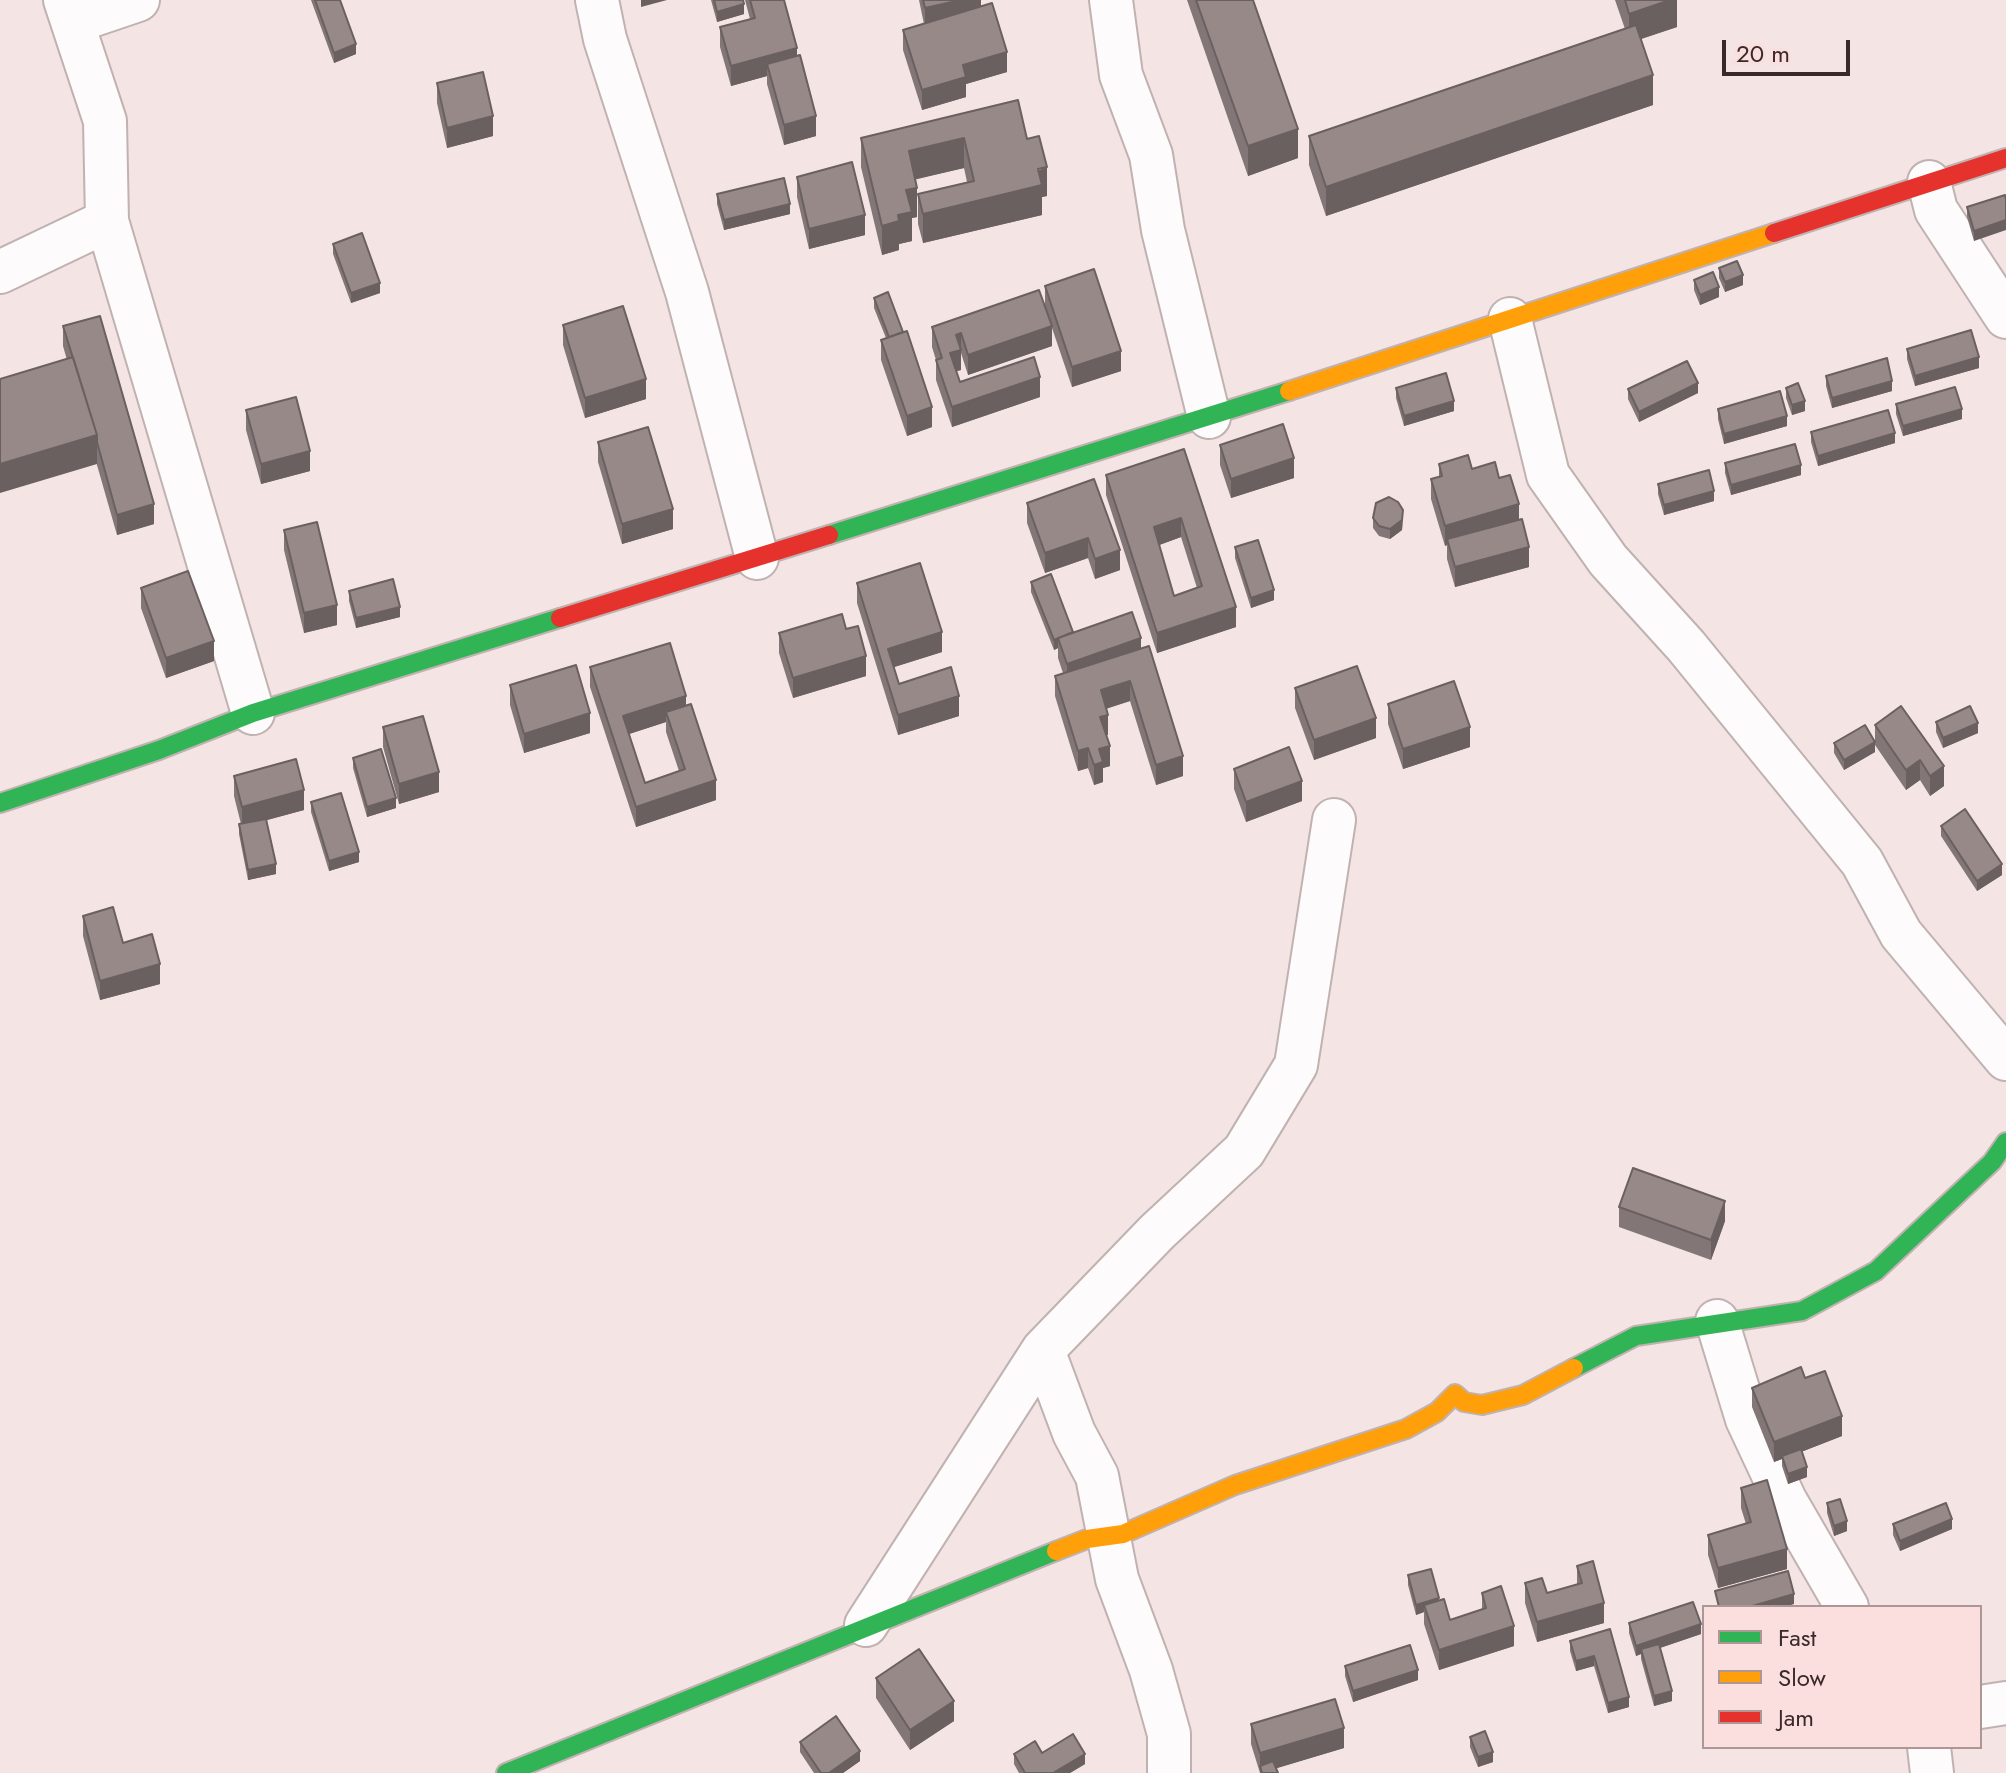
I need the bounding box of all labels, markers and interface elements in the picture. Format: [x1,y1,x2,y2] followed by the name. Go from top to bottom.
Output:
[1726,24,1854,74] scale bar
[1736,36,1790,71] text: 20 m
[1702,1605,1982,1749] legend
[1778,1620,1816,1655] text: Fast
[1778,1660,1826,1695] text: Slow
[1778,1700,1814,1735] text: Jam

